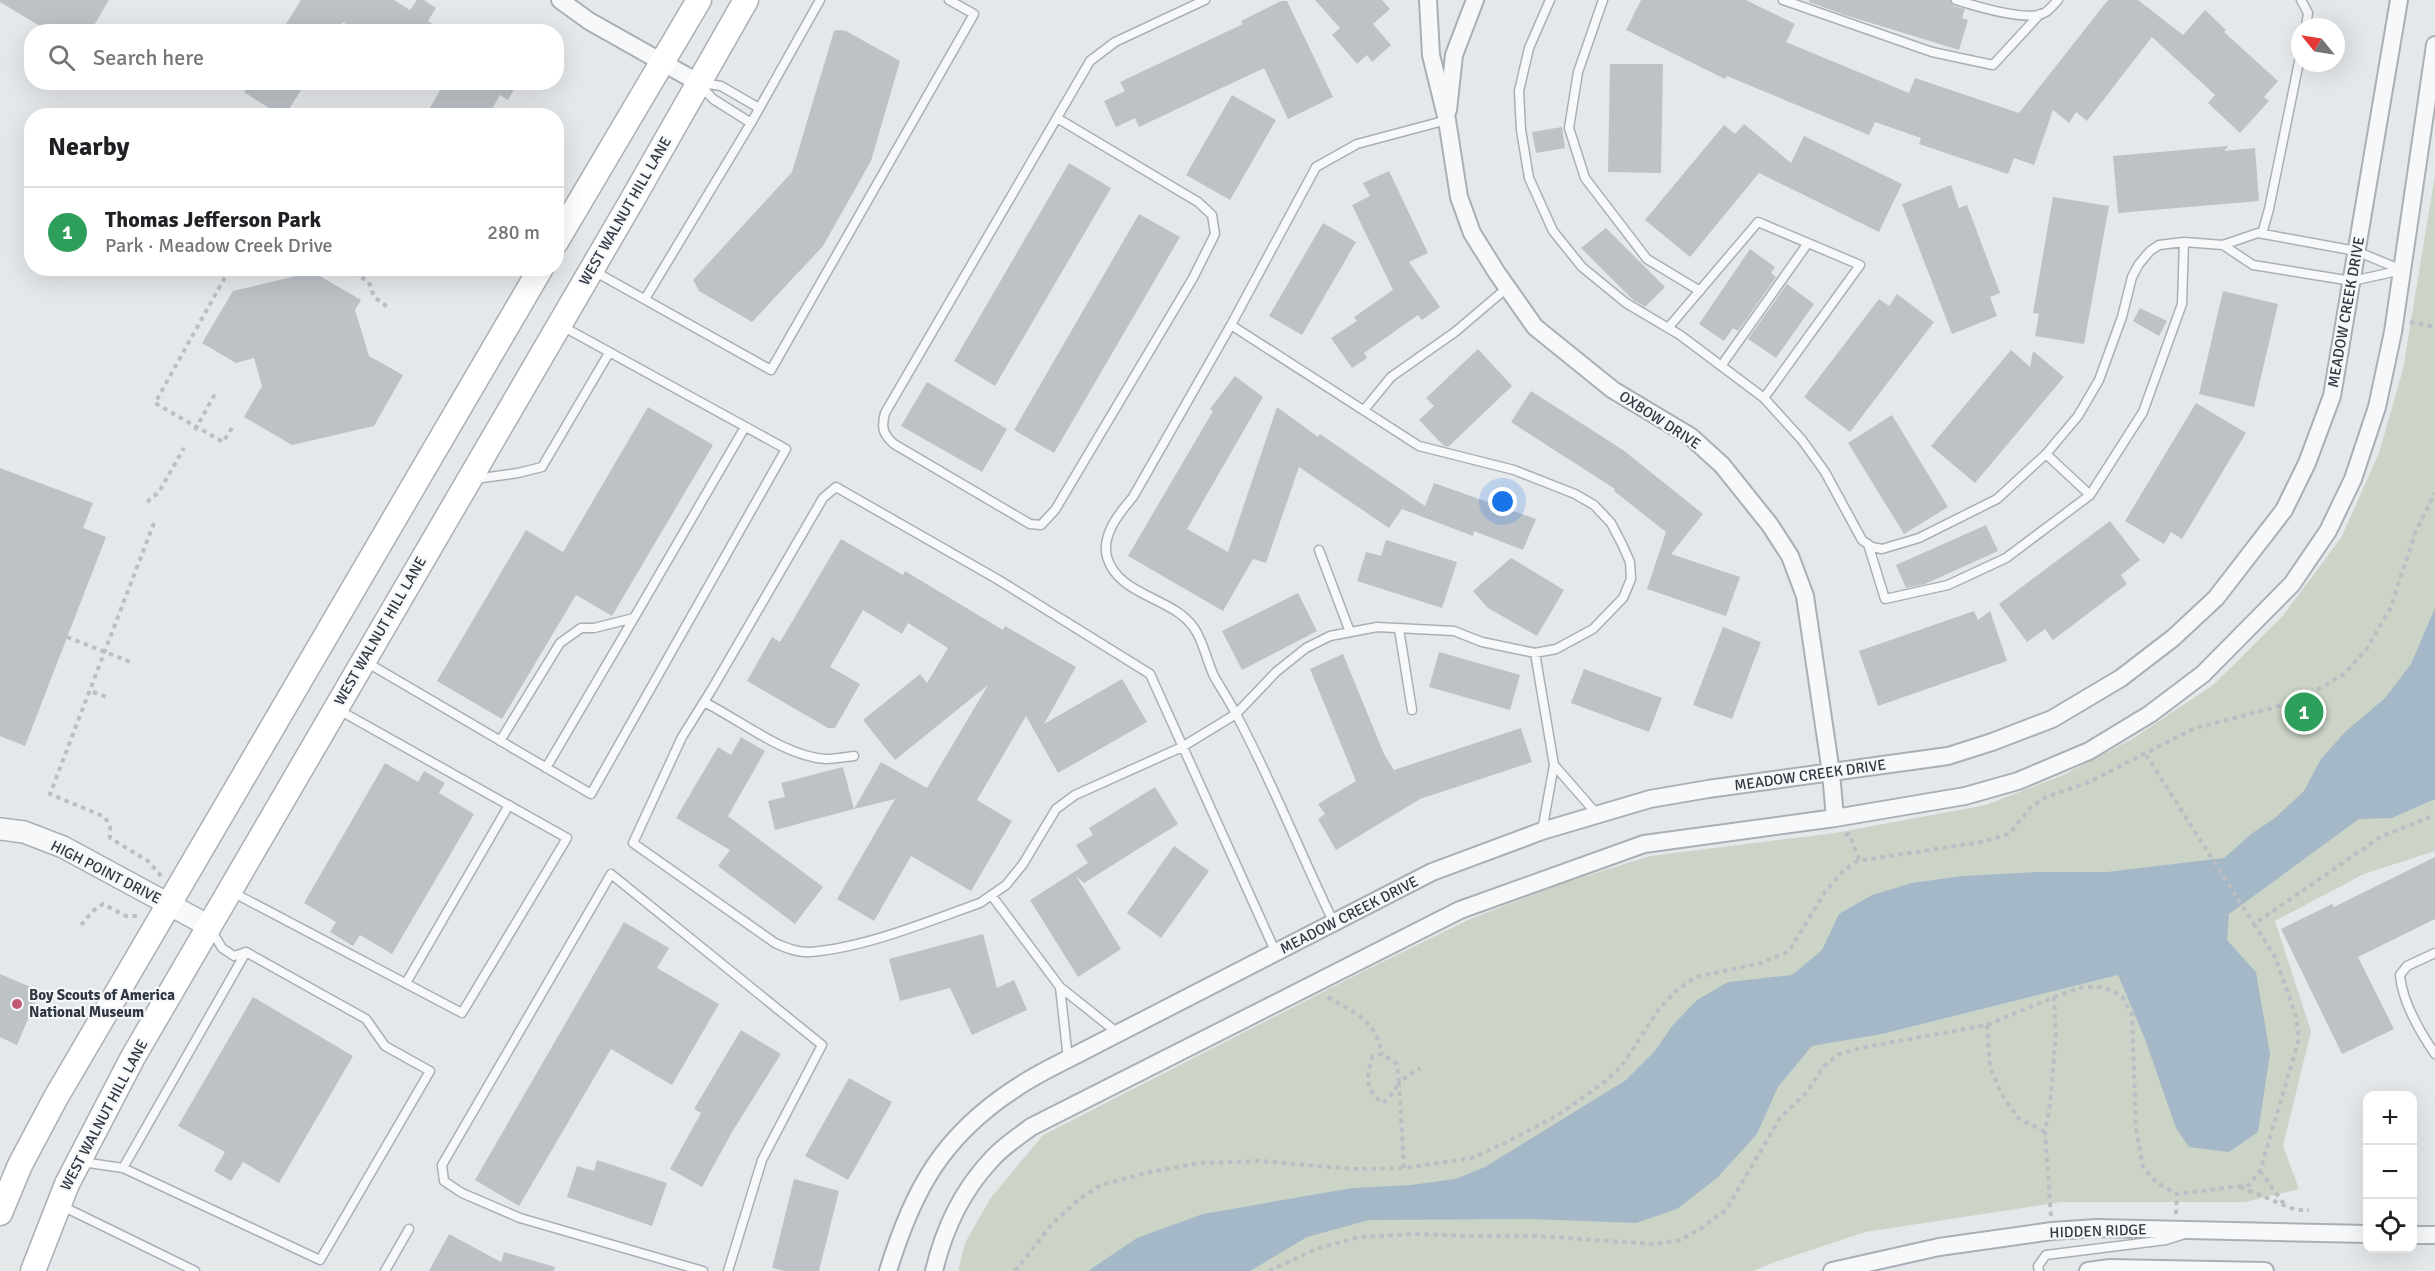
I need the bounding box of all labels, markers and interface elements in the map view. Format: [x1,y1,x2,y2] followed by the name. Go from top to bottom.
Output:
[2291,18,2345,72] north arrow
[24,24,564,90] search box
[45,41,78,74] icon: search
[93,44,204,71] text: Search here
[48,131,129,163] text: Nearby
[575,133,675,289] street label: WEST WALNUT HILL LANE
[105,206,321,233] text: Thomas Jefferson Park
[62,220,73,245] text: 1
[487,220,540,245] text: 280 m
[105,233,332,258] text: Park · Meadow Creek Drive
[2324,235,2368,389] street label: MEADOW CREEK DRIVE
[1616,387,1704,453] street label: OXBOW DRIVE
[1488,487,1517,516] your location
[330,553,430,709] street label: WEST WALNUT HILL LANE
[2284,690,2324,734] pin: 1
[1733,755,1887,795] street label: MEADOW CREEK DRIVE
[48,836,164,908] street label: HIGH POINT DRIVE
[1277,872,1421,958] street label: MEADOW CREEK DRIVE
[29,986,175,1021] place label: Boy Scouts of America National Museum
[10,997,24,1011] marker: Boy Scouts of America National Museum
[56,1036,152,1194] street label: WEST WALNUT HILL LANE
[2363,1091,2417,1253] map controls
[2363,1091,2417,1145] button: +
[2363,1145,2417,1199] button: −
[2363,1199,2417,1253] button: locate
[2049,1220,2147,1242] street label: HIDDEN RIDGE

